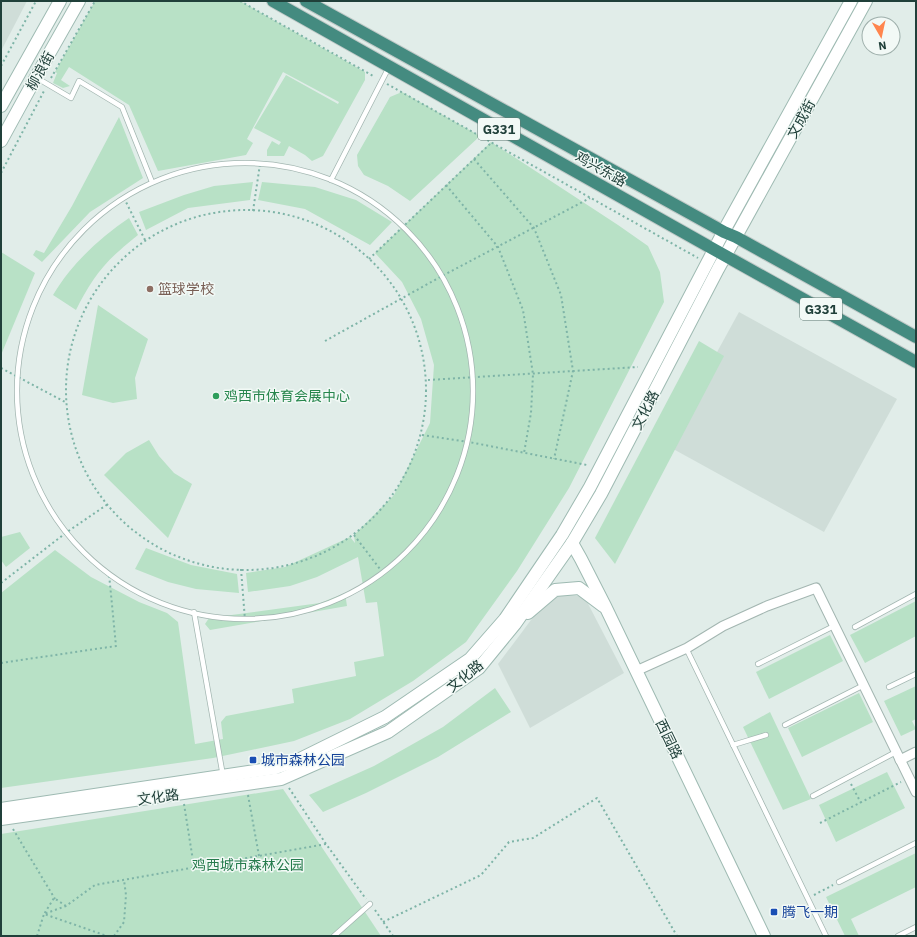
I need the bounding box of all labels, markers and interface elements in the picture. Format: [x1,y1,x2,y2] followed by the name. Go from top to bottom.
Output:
[861,16,901,56] north arrow
[878,38,888,53] text: N
[22,48,58,94] street label: 柳浪街
[783,96,819,142] street label: 文成街
[478,118,520,140] road number: G331
[572,148,630,190] street label: 鸡兴东路
[158,280,214,298] place label: 篮球学校
[145,284,155,294] marker: 篮球学校
[800,298,842,320] road number: G331
[224,387,350,405] place label: 鸡西市体育会展中心
[627,387,663,433] street label: 文化路
[211,391,221,401] marker: 鸡西市体育会展中心
[443,656,487,696] street label: 文化路
[652,716,686,762] street label: 西园路
[261,751,345,769] place label: 城市森林公园
[248,755,258,765] marker: 城市森林公园
[136,785,180,809] street label: 文化路
[192,856,304,874] park label: 鸡西城市森林公园
[782,903,838,921] place label: 腾飞一期
[769,907,779,917] marker: 腾飞一期

